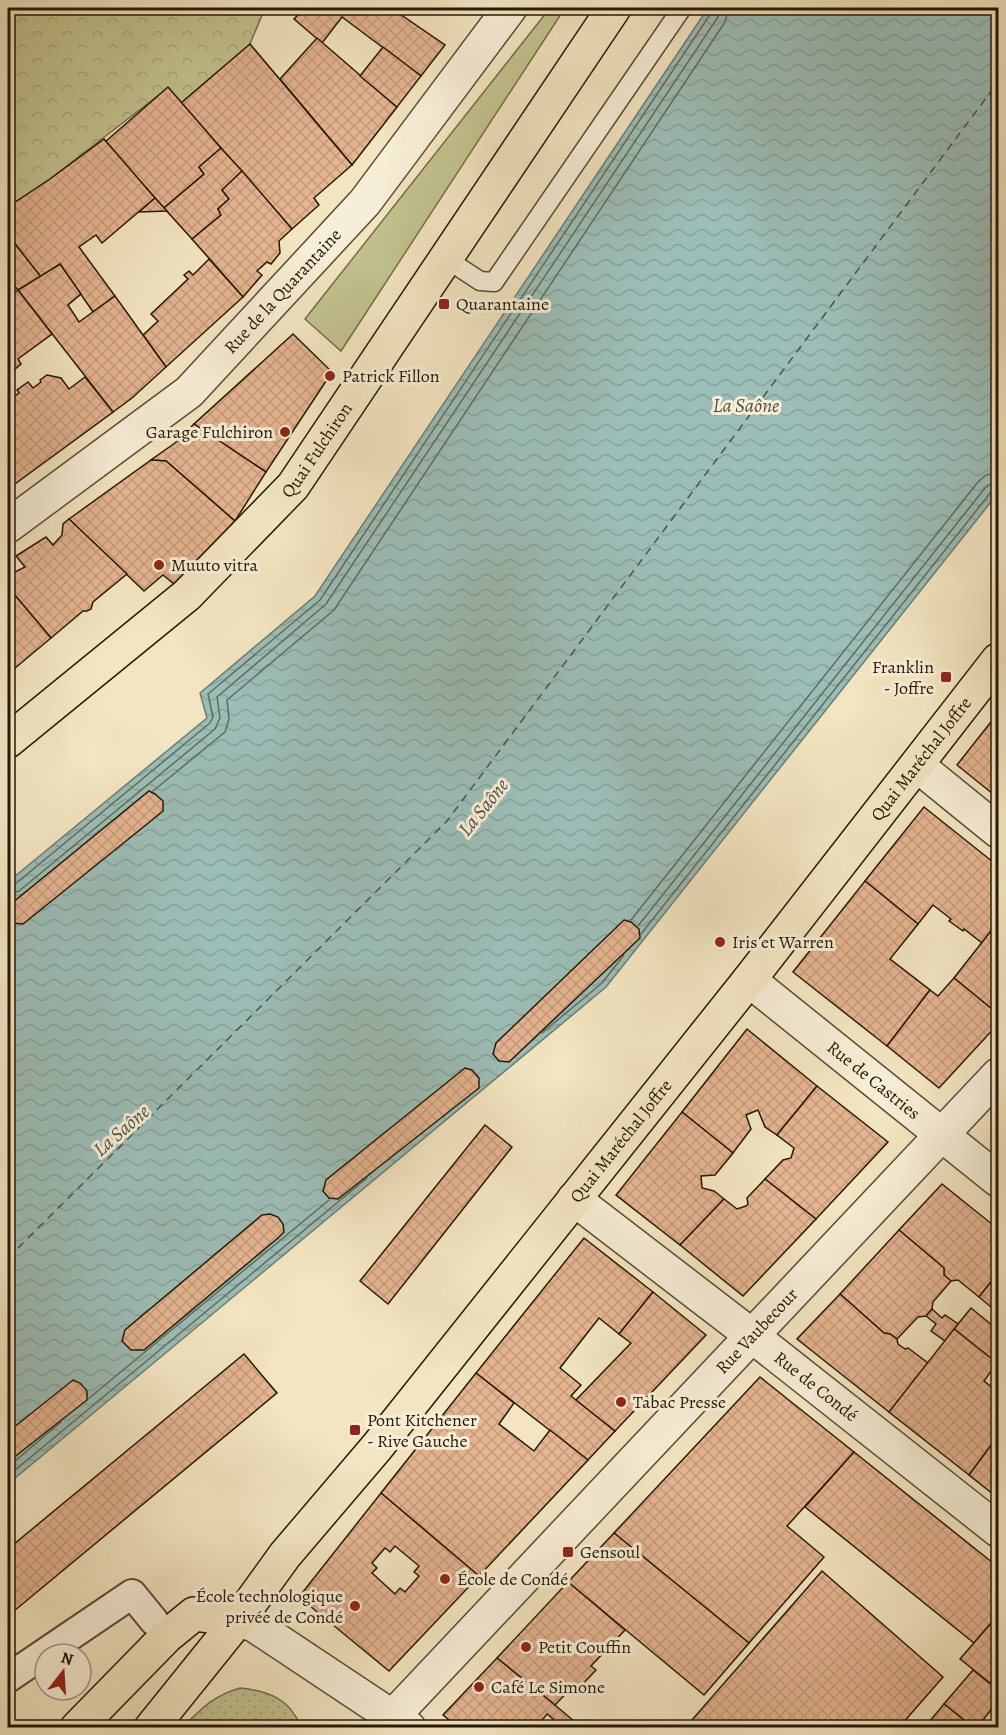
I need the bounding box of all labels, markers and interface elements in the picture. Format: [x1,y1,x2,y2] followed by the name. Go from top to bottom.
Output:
[219,223,347,359] street label: Rue de la Quarantaine
[456,292,549,316] place label: Quarantaine
[437,297,451,311] marker: Quarantaine
[342,364,440,388] place label: Patrick Fillon
[323,369,337,383] marker: Patrick Fillon
[713,392,779,419] water label: La Saône
[276,398,358,503] street label: Quai Fulchiron
[146,420,273,444] place label: Garage Fulchiron
[278,425,292,439] marker: Garage Fulchiron
[171,553,259,577] place label: Muuto vitra
[152,558,166,572] marker: Muuto vitra
[872,655,934,700] place label: Franklin - Joffre
[939,670,953,684] marker: Franklin - Joffre
[865,692,977,826] street label: Quai Maréchal Joffre
[452,773,515,842] water label: La Saône
[732,930,834,954] place label: Iris et Warren
[713,935,727,949] marker: Iris et Warren
[822,1035,925,1125] street label: Rue de Castries
[564,1074,677,1208] street label: Quai Maréchal Joffre
[87,1098,155,1162] water label: La Saône
[710,1283,803,1379] street label: Rue Vaubecour
[769,1346,863,1427] street label: Rue de Condé
[633,1390,726,1414] place label: Tabac Presse
[614,1395,628,1409] marker: Tabac Presse
[367,1408,477,1453] place label: Pont Kitchener - Rive Gauche
[348,1423,362,1437] marker: Pont Kitchener - Rive Gauche
[580,1540,641,1564] place label: Gensoul
[561,1545,575,1559] marker: Gensoul
[457,1567,568,1591] place label: École de Condé
[438,1572,452,1586] marker: École de Condé
[196,1584,343,1629] place label: École technologique privée de Condé
[348,1599,362,1613] marker: École technologique privée de Condé
[538,1635,631,1659] place label: Petit Couffin
[519,1640,533,1654] marker: Petit Couffin
[33,1642,93,1702] north arrow
[58,1646,76,1671] text: N
[491,1675,605,1699] place label: Café Le Simone
[472,1680,486,1694] marker: Café Le Simone

